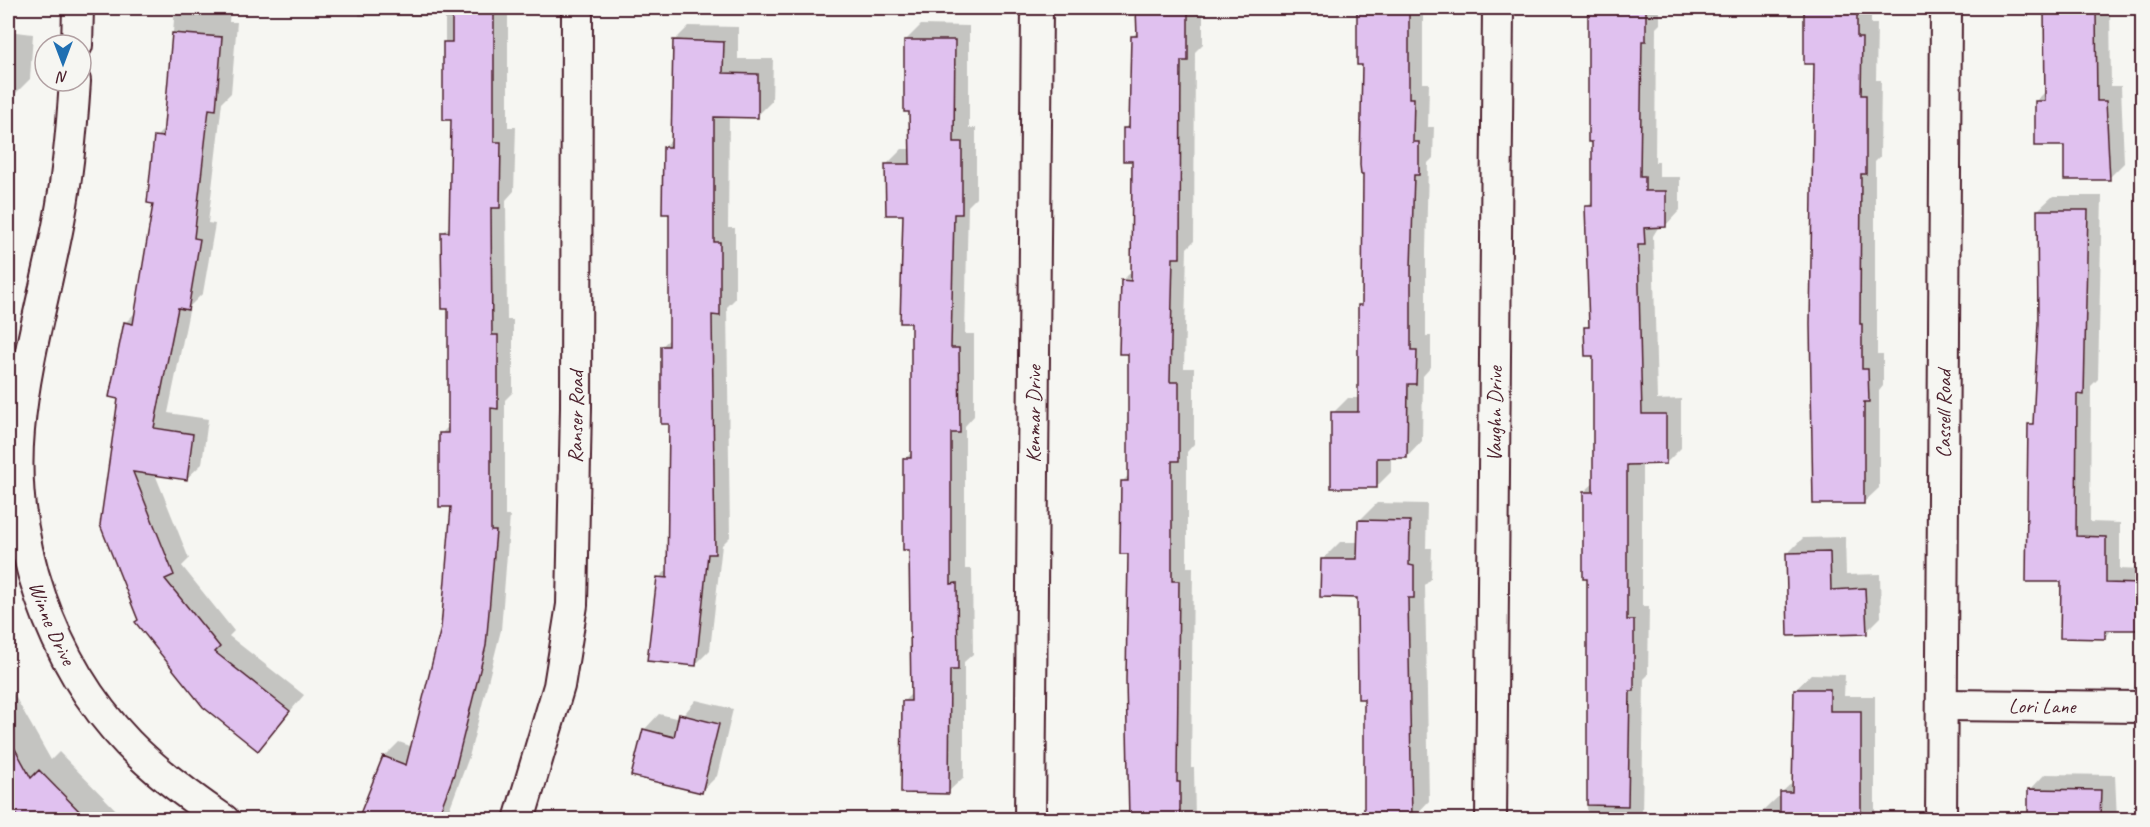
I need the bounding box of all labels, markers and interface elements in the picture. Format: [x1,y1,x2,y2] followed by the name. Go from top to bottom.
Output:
[33,33,93,93] north arrow
[55,67,68,87] text: N
[1020,363,1047,463] street label: Kenmar Drive
[1481,365,1508,462] street label: Vaughn Drive
[1930,366,1957,458] street label: Cassell Road
[562,367,589,463] street label: Ranser Road
[23,578,82,671] street label: Winne Drive
[2008,693,2078,719] street label: Lori Lane

